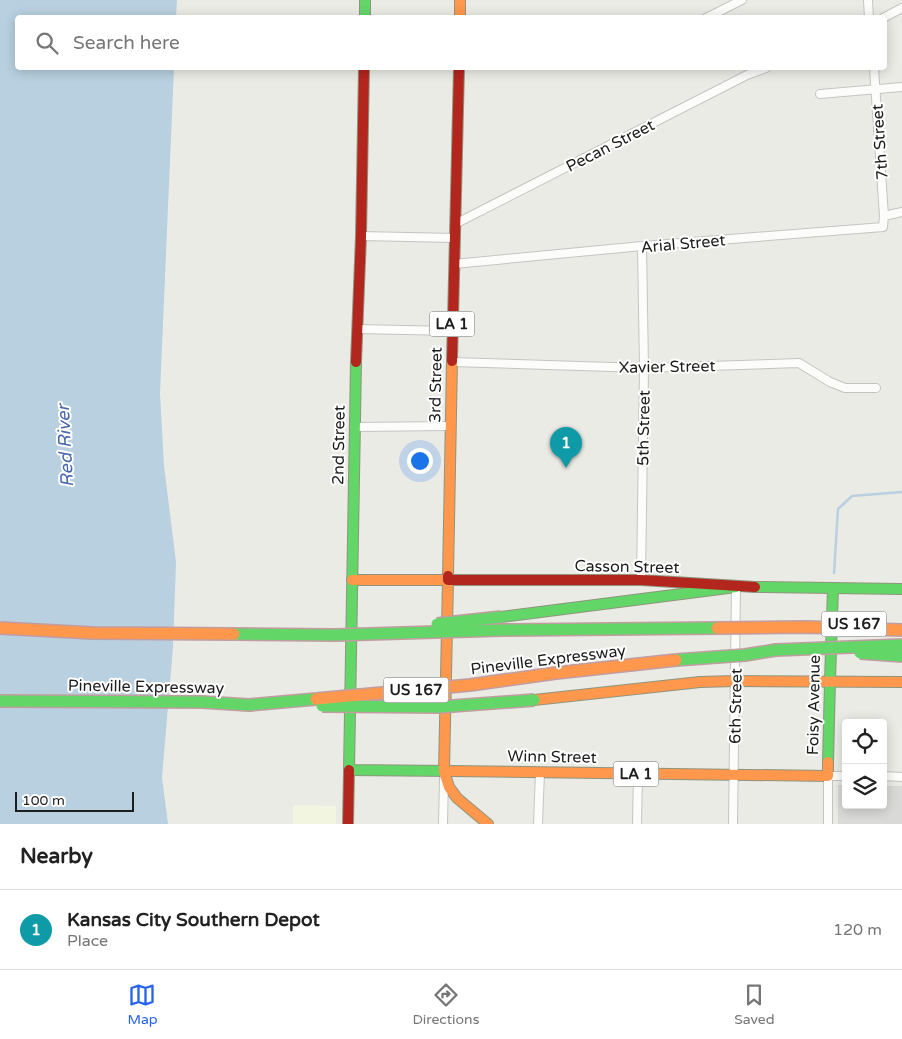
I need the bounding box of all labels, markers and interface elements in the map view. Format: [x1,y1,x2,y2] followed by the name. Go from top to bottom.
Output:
[15,15,887,70] search box
[33,29,61,57] icon: search
[73,32,180,54] text: Search here
[867,103,893,180] street label: 7th Street
[563,115,658,177] street label: Pecan Street
[640,230,726,258] street label: Arial Street
[430,312,474,336] road number: LA 1
[425,347,447,423] street label: 3rd Street
[618,356,716,378] street label: Xavier Street
[633,390,655,466] street label: 5th Street
[52,402,78,488] water label: Red River
[328,405,350,485] street label: 2nd Street
[550,427,582,468] pin: 1
[407,448,433,474] your location
[574,556,680,578] street label: Casson Street
[822,612,886,636] road number: US 167
[469,641,627,679] street label: Pineville Expressway
[803,655,825,755] street label: Foisy Avenue
[725,668,747,744] street label: 6th Street
[68,676,225,698] street label: Pineville Expressway
[384,678,448,702] road number: US 167
[842,719,887,809] map controls
[842,719,887,764] button: locate
[507,746,597,768] street label: Winn Street
[614,762,658,786] road number: LA 1
[842,764,887,809] button: layers
[15,789,134,812] scale bar
[22,792,65,809] text: 100 m
[20,844,93,869] text: Nearby
[67,909,320,931] text: Kansas City Southern Depot
[31,920,41,940] text: 1
[833,920,882,940] text: 120 m
[67,931,108,951] text: Place
[127,981,158,1028] tab: Map
[412,981,479,1028] tab: Directions
[734,981,775,1028] tab: Saved

